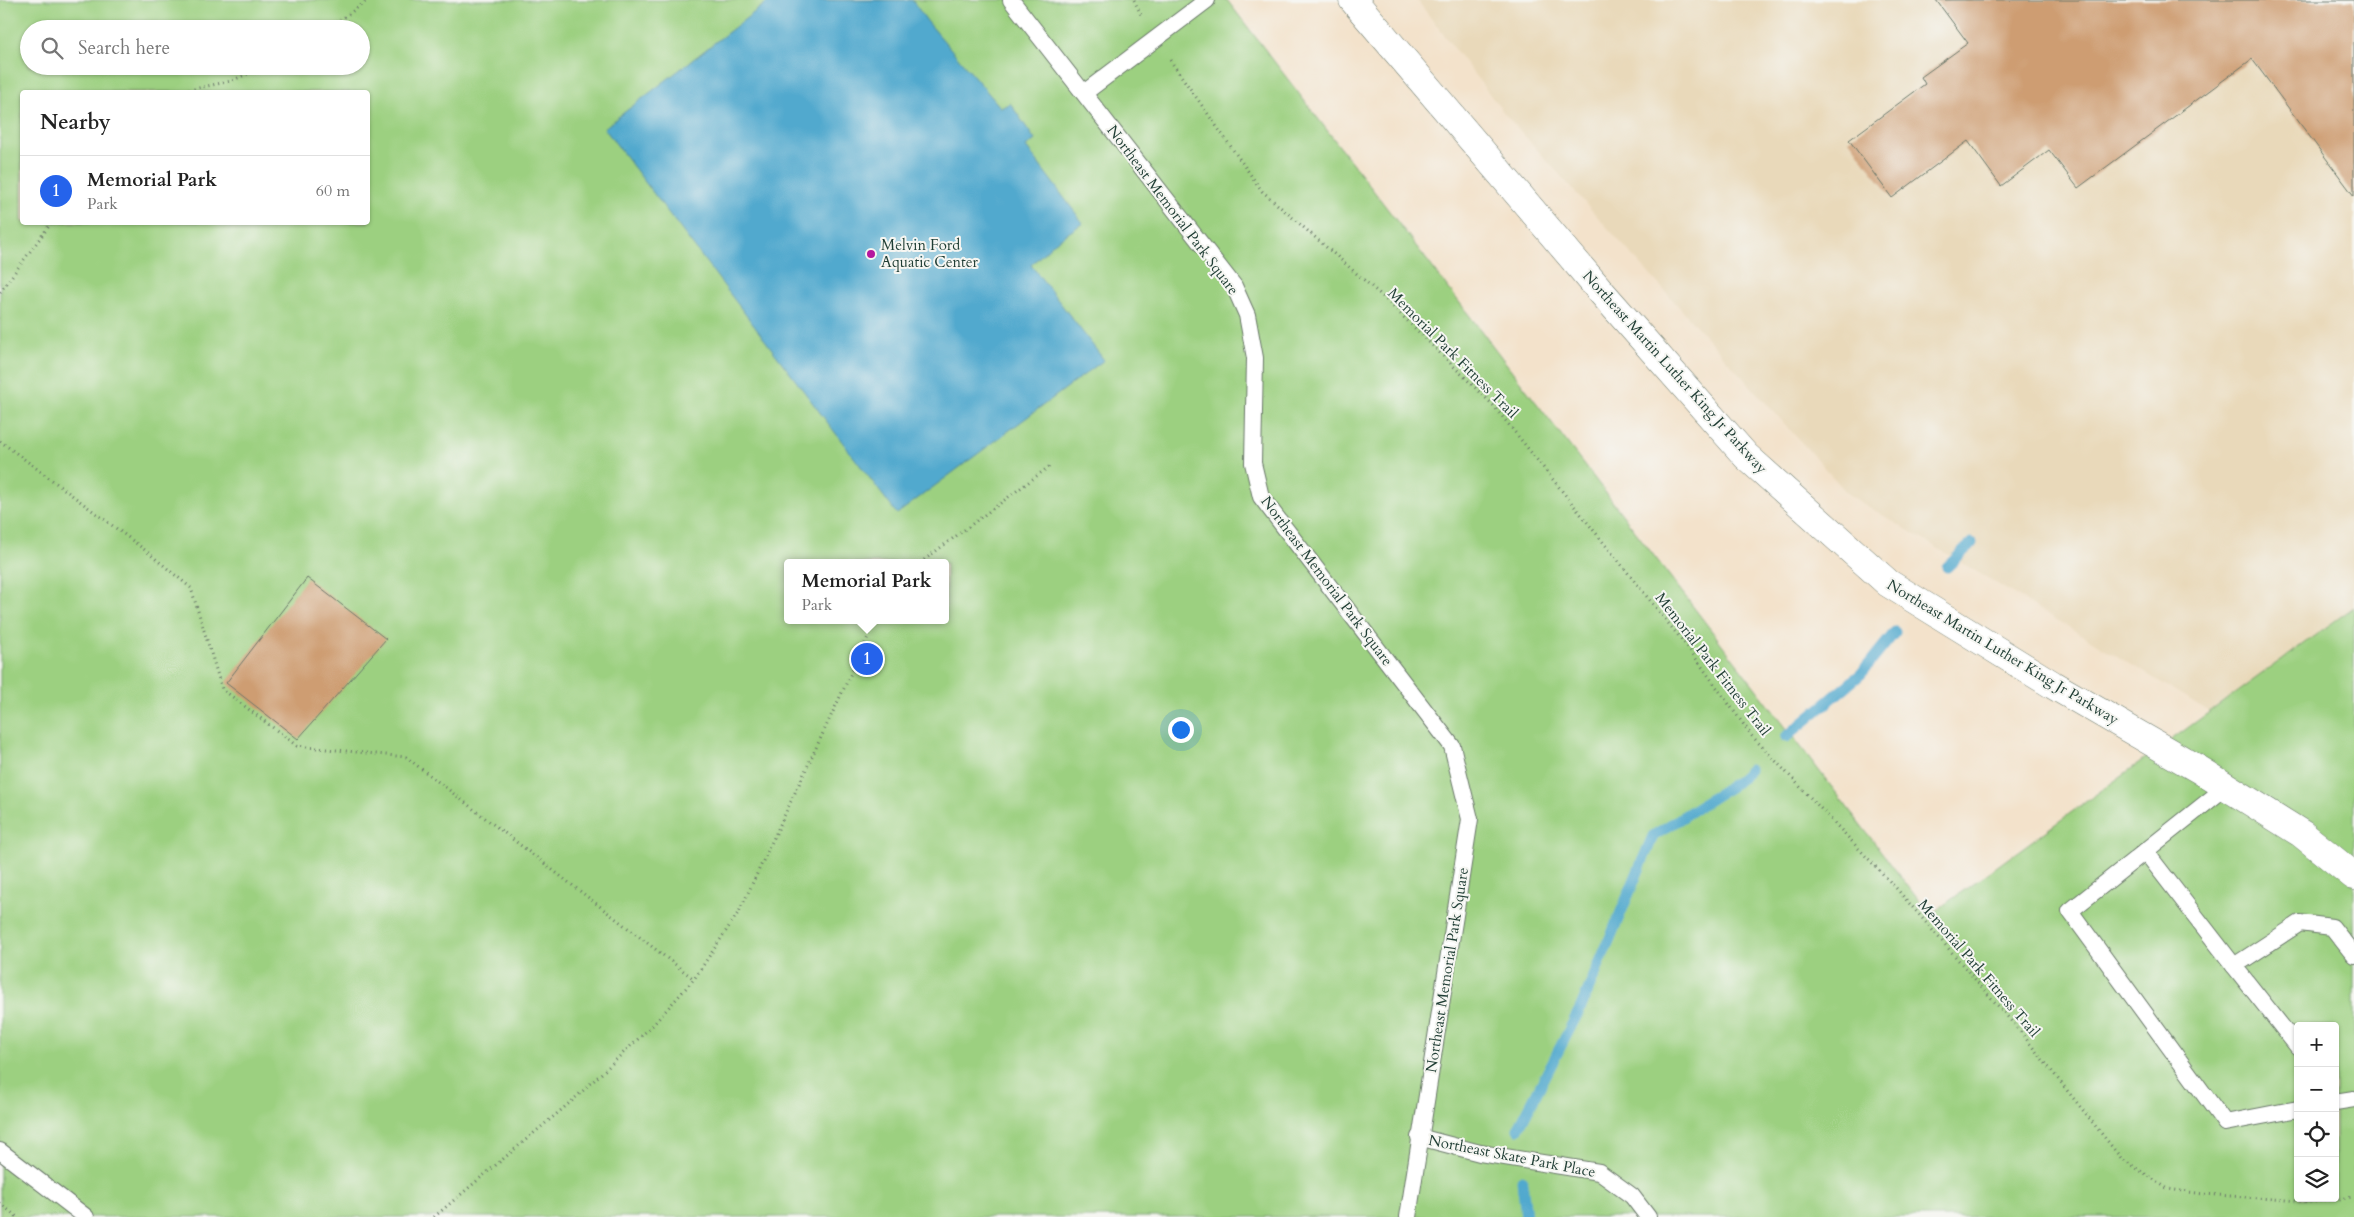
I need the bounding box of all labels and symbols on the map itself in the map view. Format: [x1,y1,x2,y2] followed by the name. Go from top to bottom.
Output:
[1103,121,1244,299] street label: Northeast Memorial Park Square
[881,235,979,272] place label: Melvin Ford Aquatic Center
[865,248,877,260] marker: Melvin Ford Aquatic Center
[1578,266,1772,478] street label: Northeast Martin Luther King Jr Parkway
[1384,284,1523,423] street label: Memorial Park Fitness Trail
[1257,492,1398,670] street label: Northeast Memorial Park Square
[1883,575,2123,729] street label: Northeast Martin Luther King Jr Parkway
[1651,588,1775,740] street label: Memorial Park Fitness Trail
[851,640,883,678] pin: 1
[1168,717,1194,743] your location
[1421,866,1473,1074] street label: Northeast Memorial Park Square
[1914,895,2045,1041] street label: Memorial Park Fitness Trail
[1427,1130,1597,1182] street label: Northeast Skate Park Place

